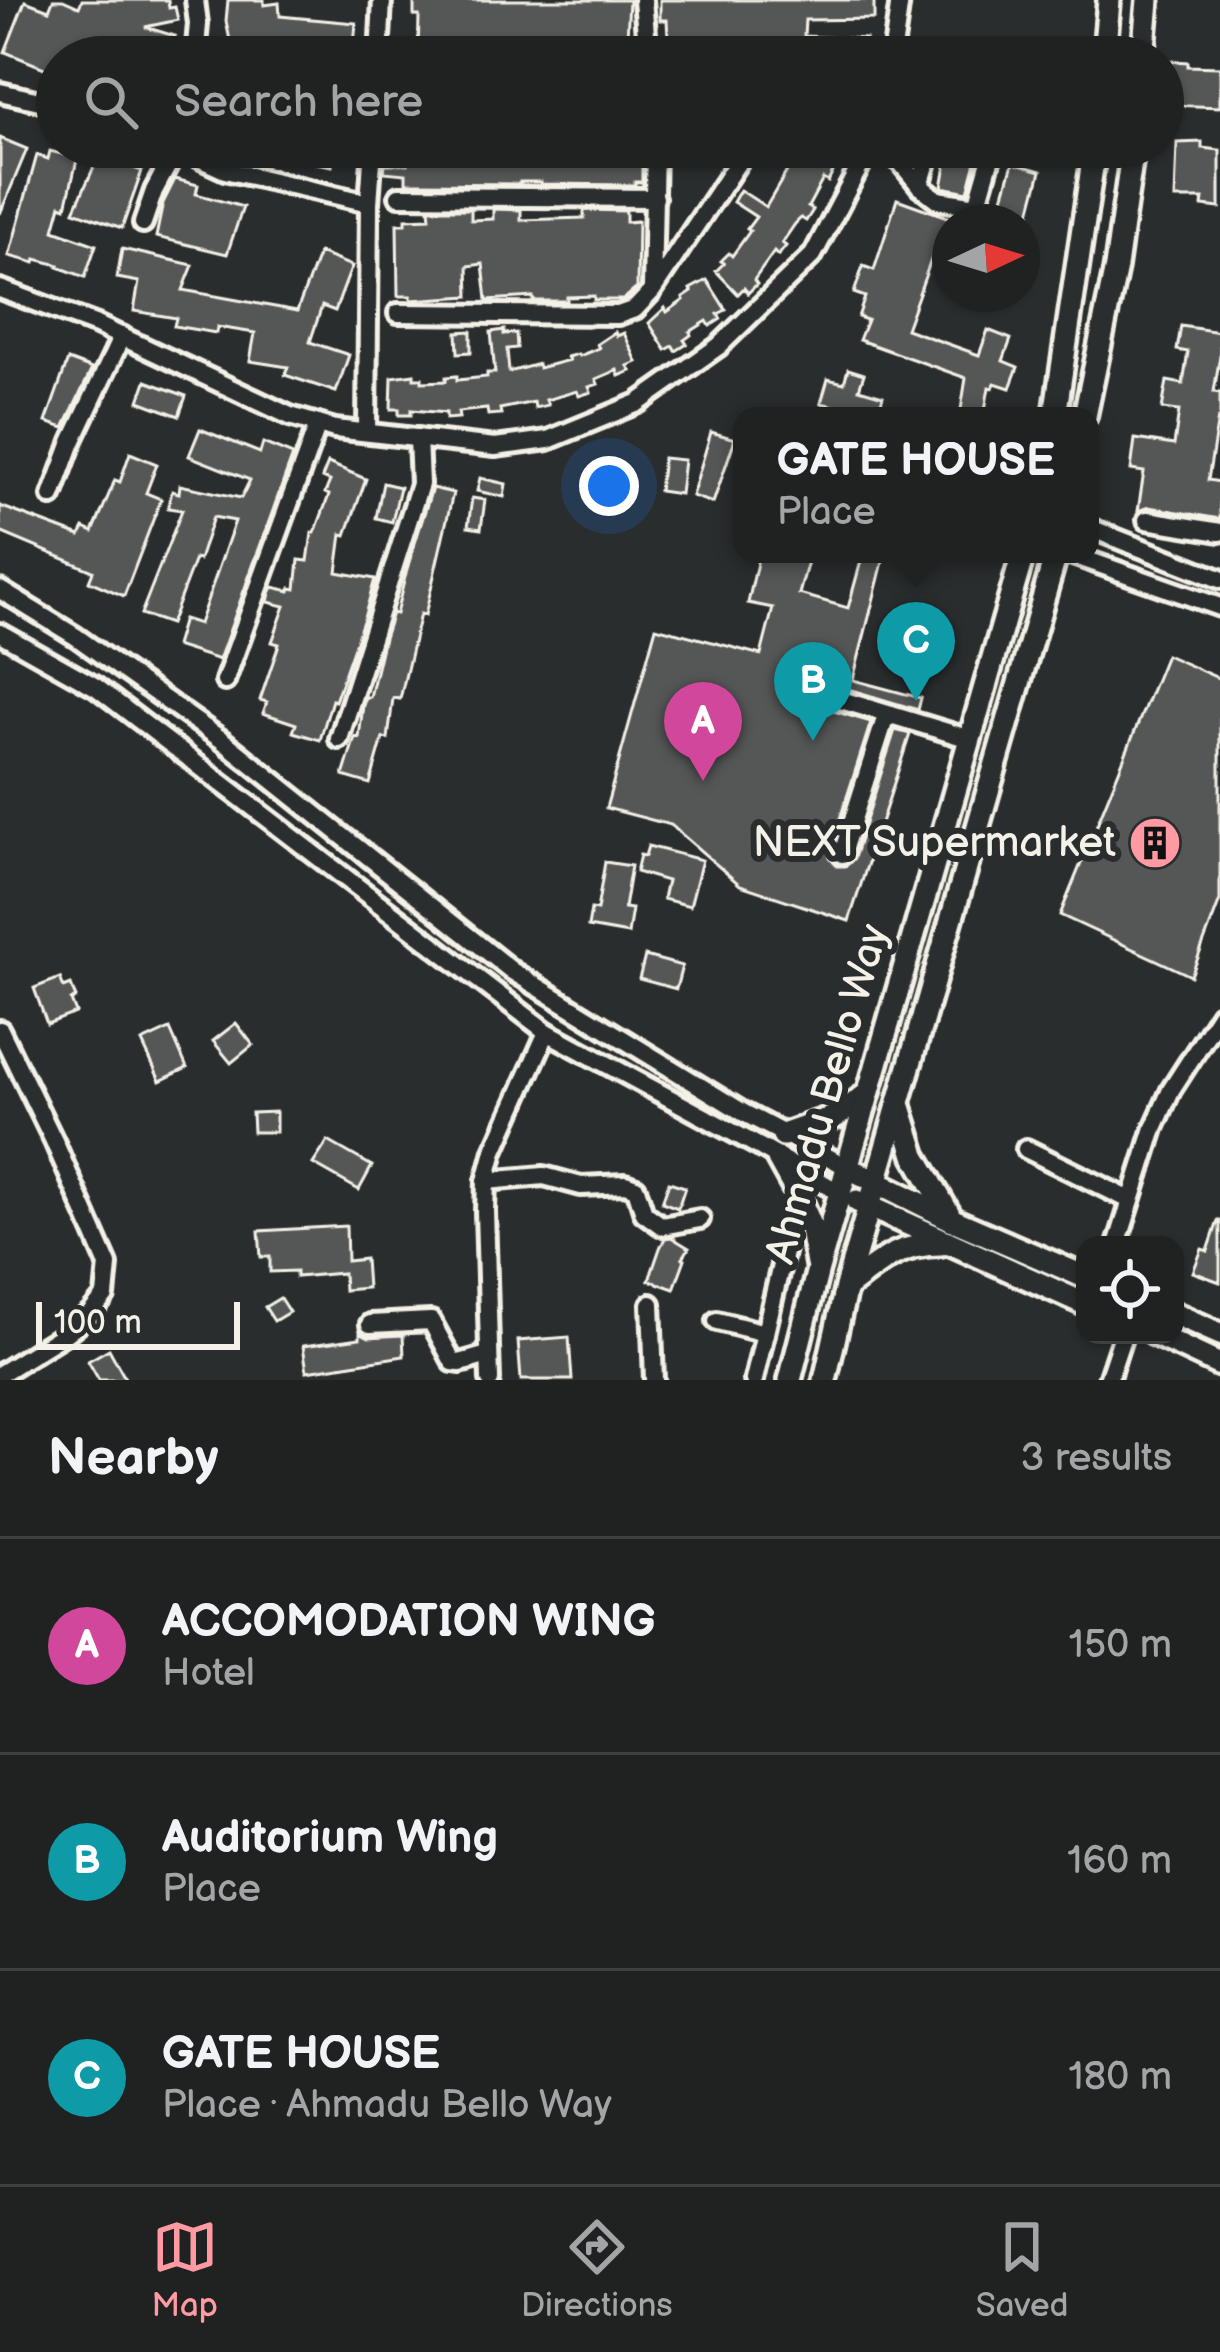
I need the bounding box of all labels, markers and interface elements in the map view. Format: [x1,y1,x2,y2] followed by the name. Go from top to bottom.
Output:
[36,36,1184,168] search box
[78,69,144,135] icon: search
[174,75,423,130] text: Search here
[932,204,1040,312] north arrow
[733,407,1099,563] popup
[777,434,1055,489] text: GATE HOUSE
[579,456,639,516] your location
[777,489,876,536] text: Place
[877,602,955,701] pin: C
[774,642,852,741] pin: B
[664,682,742,781] pin: A
[1127,815,1183,871] building icon: NEXT Supermarket
[753,818,1116,869] place label: NEXT Supermarket
[755,919,901,1269] street label: Ahmadu Bello Way
[1076,1236,1184,1344] map controls
[1076,1236,1184,1344] button: locate
[36,1296,240,1349] scale bar
[54,1303,142,1343] text: 100 m
[48,1428,219,1489] text: Nearby
[1020,1435,1172,1482] text: 3 results
[162,1595,656,1650] text: ACCOMODATION WING
[75,1622,99,1669] text: A
[1069,1622,1172,1669] text: 150 m
[162,1650,255,1697] text: Hotel
[162,1811,498,1866] text: Auditorium Wing
[73,1838,101,1885] text: B
[1067,1838,1172,1885] text: 160 m
[162,1866,261,1913] text: Place
[162,2027,440,2082] text: GATE HOUSE
[73,2054,101,2101] text: C
[1068,2054,1172,2101] text: 180 m
[162,2082,612,2129] text: Place · Ahmadu Bello Way
[152,2214,218,2326] tab: Map
[521,2214,673,2326] tab: Directions
[976,2214,1068,2326] tab: Saved

